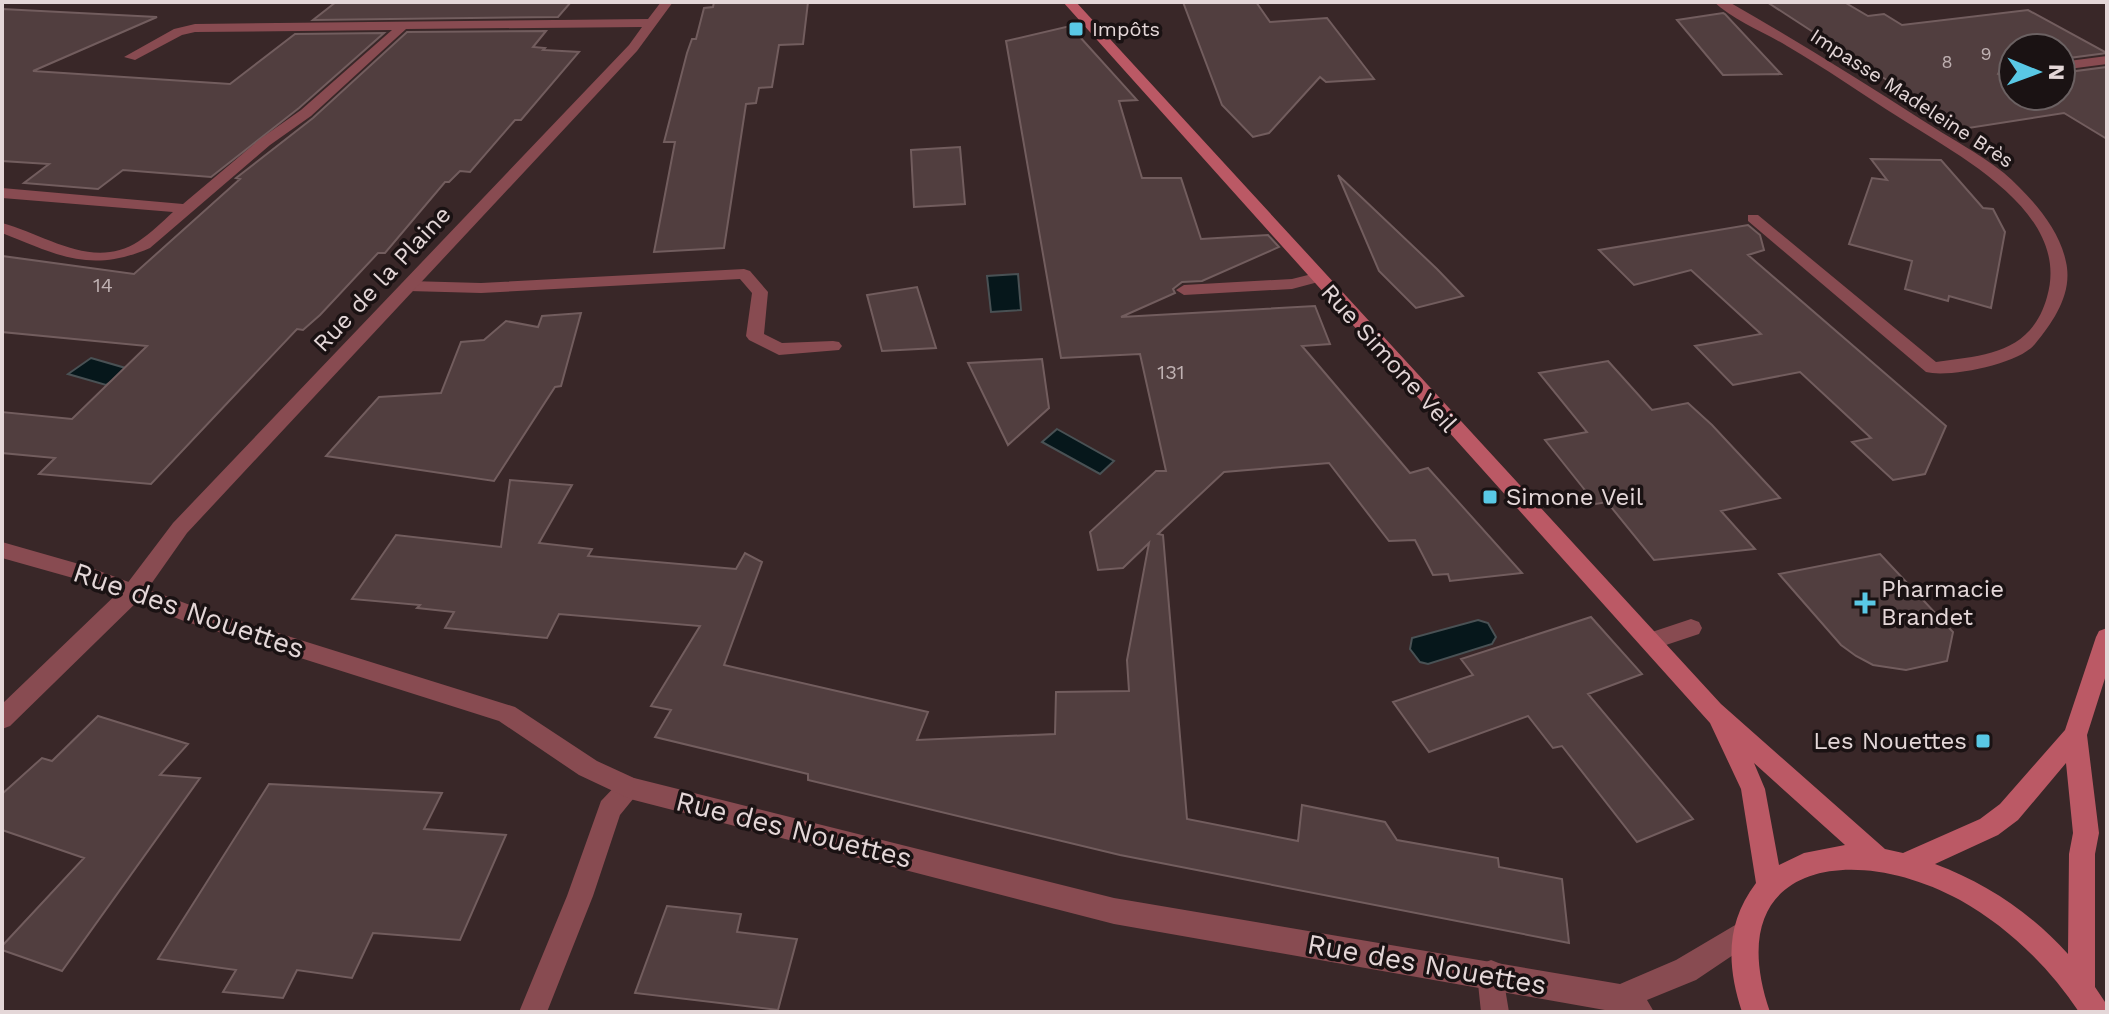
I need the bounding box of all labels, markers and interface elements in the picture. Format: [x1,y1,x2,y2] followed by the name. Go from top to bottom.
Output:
[1092,17,1160,41] place label: Impôts
[1067,20,1085,38] marker: Impôts
[1806,23,2018,173] street label: Impasse Madeleine Brès
[1997,32,2077,112] north arrow
[1980,43,1992,64] house number: 9
[1941,51,1953,72] house number: 8
[2044,64,2069,81] text: N
[307,200,457,358] street label: Rue de la Plaine
[93,273,113,297] house number: 14
[1315,278,1463,438] street label: Rue Simone Veil
[1157,360,1185,384] house number: 131
[1506,483,1644,511] place label: Simone Veil
[1481,488,1499,506] marker: Simone Veil
[69,555,309,665] street label: Rue des Nouettes
[1881,575,2004,631] place label: Pharmacie Brandet
[1856,594,1874,612] marker: Pharmacie Brandet
[1813,727,1967,755] place label: Les Nouettes
[1974,732,1992,750] marker: Les Nouettes
[672,784,915,875] street label: Rue des Nouettes
[1305,927,1549,1002] street label: Rue des Nouettes

